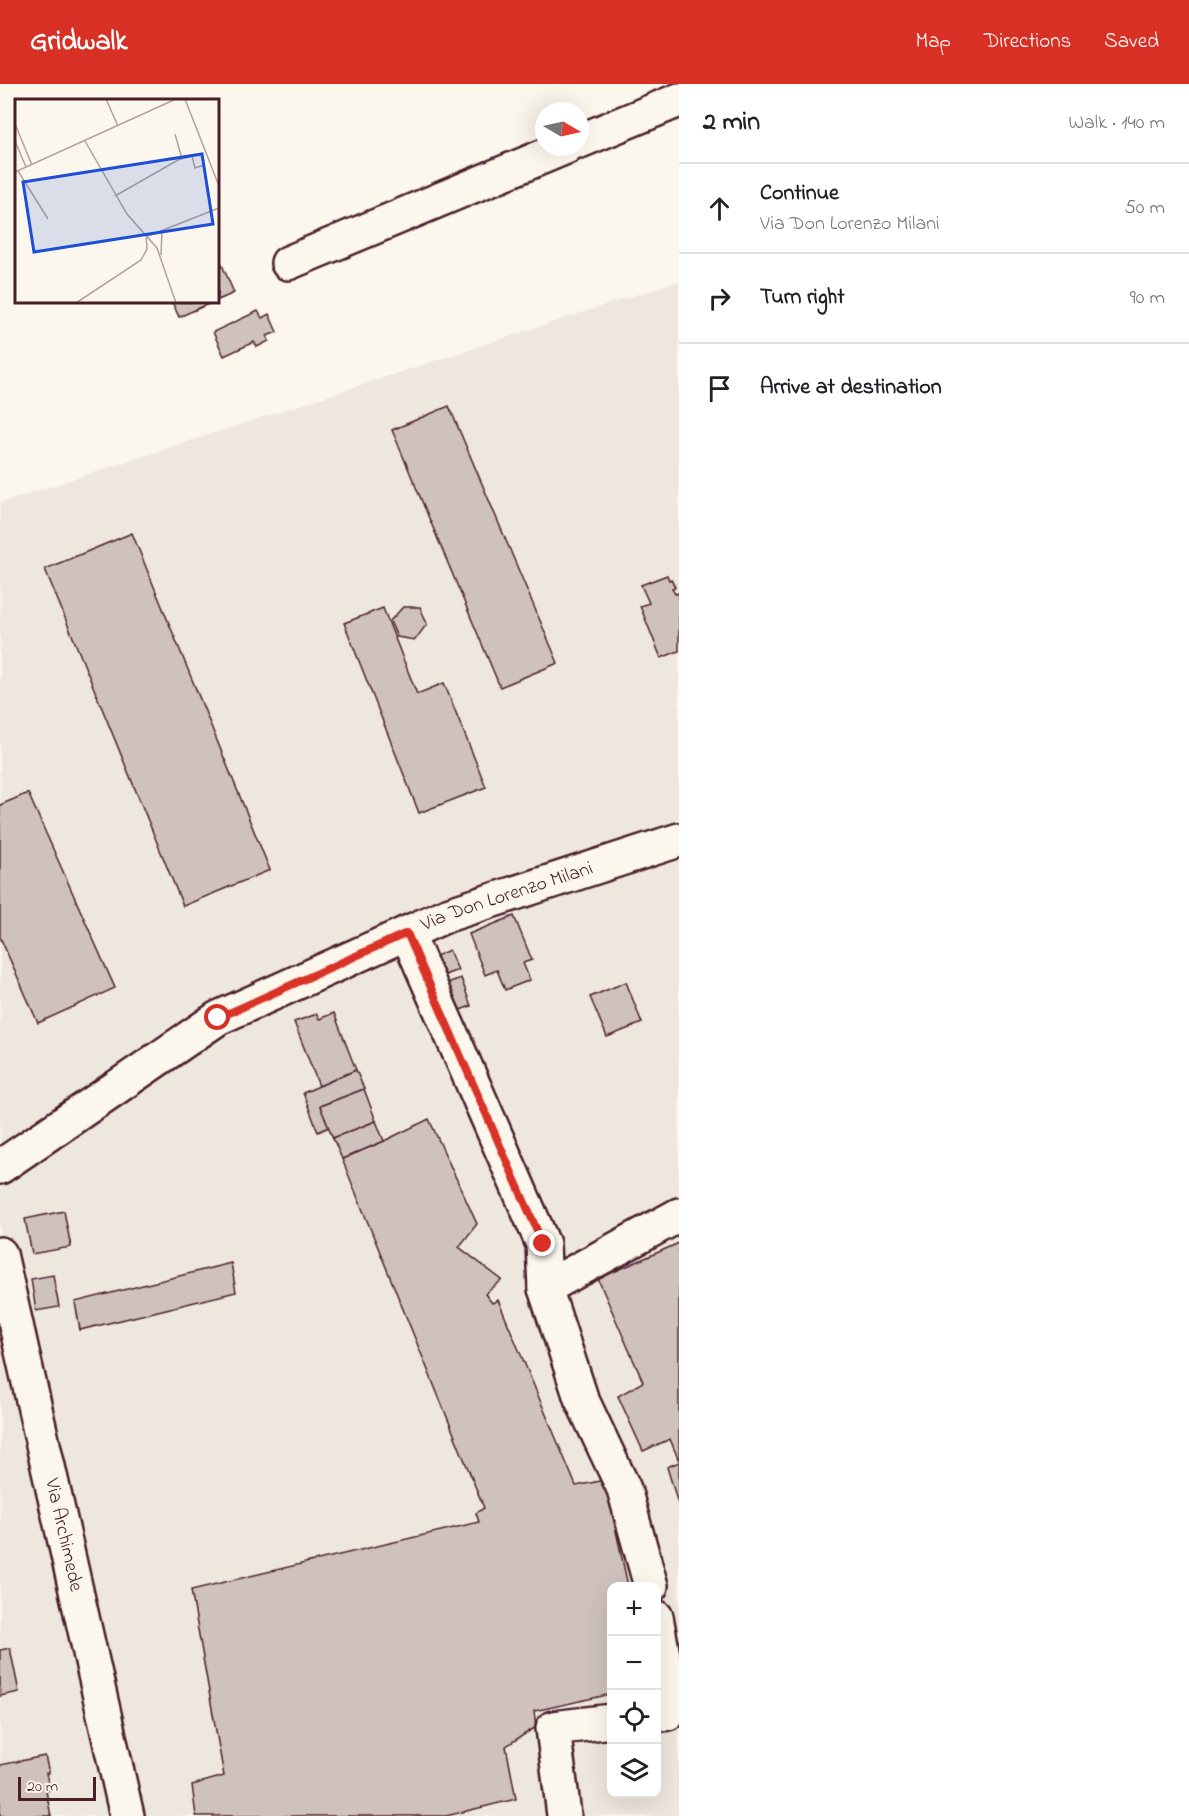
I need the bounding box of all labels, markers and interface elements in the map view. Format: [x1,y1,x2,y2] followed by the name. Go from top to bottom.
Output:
[30,22,127,63] text: Gridwalk
[915,27,951,57] text: Map
[984,27,1071,57] text: Directions
[1104,27,1159,57] text: Saved
[15,99,219,303] inset map
[535,102,589,156] north arrow
[703,104,760,142] text: 2 min
[1069,109,1165,138] text: Walk · 140 m
[760,178,839,210] text: Continue
[703,192,736,225] icon: ahead
[1124,194,1165,223] text: 50 m
[760,210,940,239] text: Via Don Lorenzo Milani
[703,282,736,315] icon: right
[760,282,845,314] text: Turn right
[1130,284,1165,313] text: 90 m
[703,372,736,405] icon: arrive
[760,372,942,404] text: Arrive at destination
[415,854,597,940] street label: Via Don Lorenzo Milani
[204,1004,230,1030] route start
[529,1230,555,1256] route end
[36,1475,90,1594] street label: Via Archimede
[607,1582,661,1798] map controls
[607,1582,661,1636] button: +
[607,1636,661,1690] button: −
[607,1690,661,1744] button: locate
[607,1744,661,1798] button: layers
[18,1774,96,1802] scale bar
[27,1775,58,1799] text: 20 m

